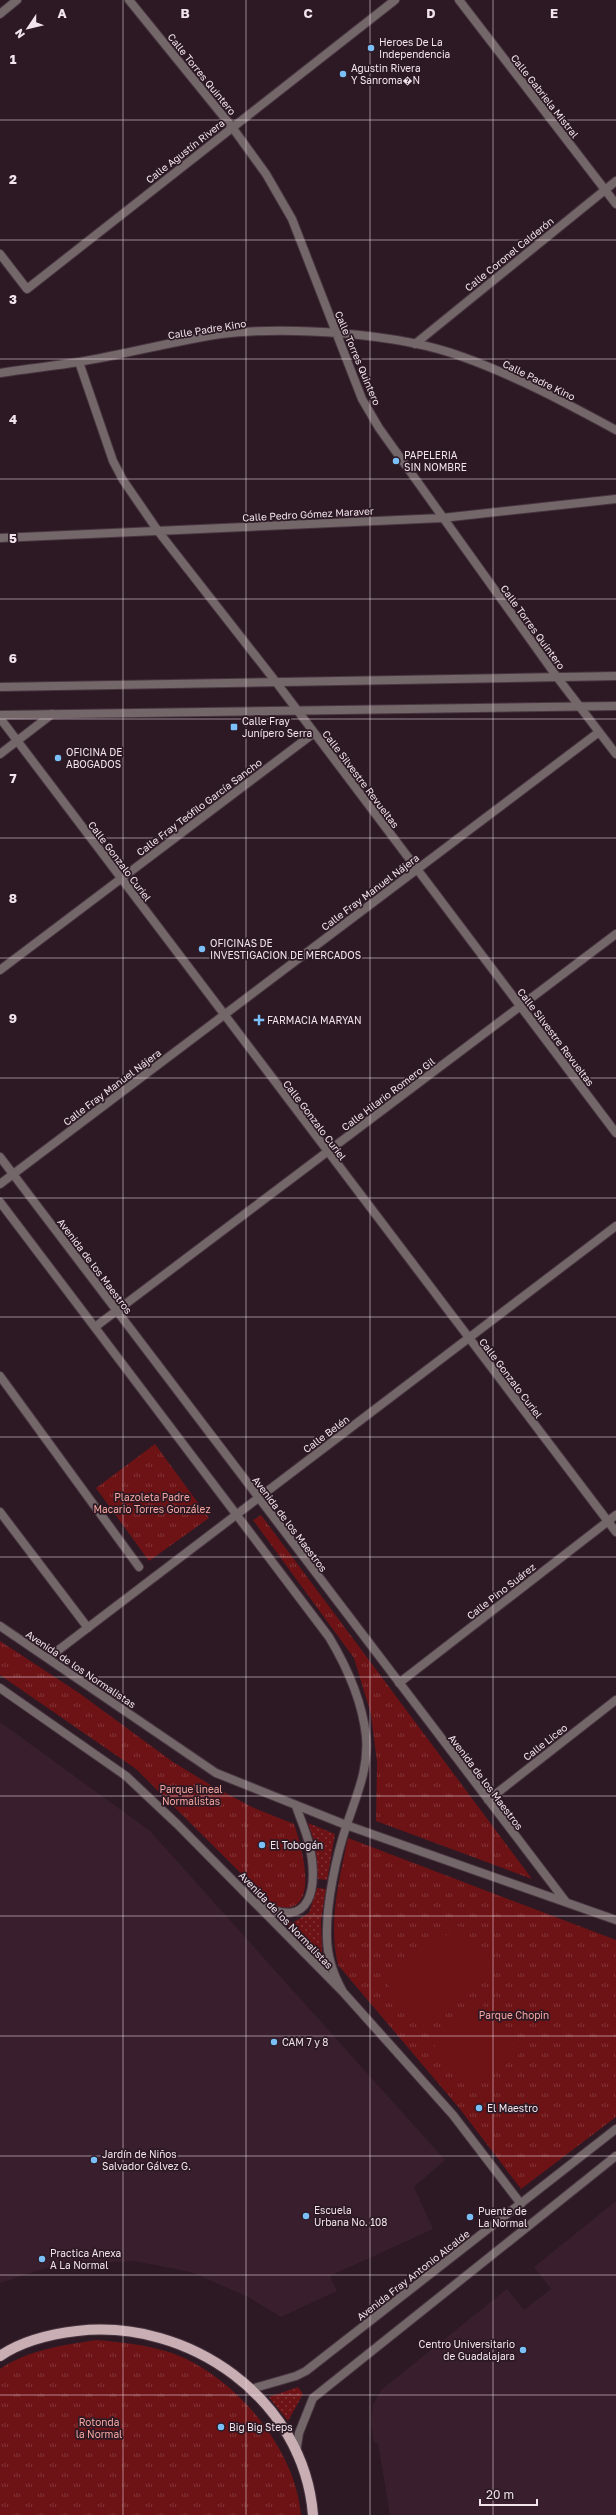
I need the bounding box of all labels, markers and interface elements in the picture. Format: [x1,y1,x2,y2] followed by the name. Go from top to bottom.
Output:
[57,5,67,21] text: A
[180,5,190,21] text: B
[303,5,313,21] text: C
[426,5,436,21] text: D
[550,5,558,21] text: E
[8,8,48,48] north arrow
[12,27,27,41] text: N
[165,31,239,117] street label: Calle Torres Quintero
[379,36,450,60] place label: Heroes De La Independencia
[366,43,376,53] marker: Heroes De La Independencia
[10,51,17,67] text: 1
[509,52,581,140] street label: Calle Gabriela Mistral
[351,62,421,86] place label: Agustin Rivera Y Sanroma�N
[338,69,348,79] marker: Agustin Rivera Y Sanroma�N
[143,117,227,185] street label: Calle Agustín Rivera
[9,171,17,187] text: 2
[462,214,556,294] street label: Calle Coronel Calderón
[9,291,17,307] text: 3
[333,309,383,407] street label: Calle Torres Quintero
[167,317,247,341] street label: Calle Padre Kino
[501,357,577,403] street label: Calle Padre Kino
[9,411,17,427] text: 4
[404,449,467,473] place label: PAPELERIA SIN NOMBRE
[391,456,401,466] marker: PAPELERIA SIN NOMBRE
[242,505,374,523] street label: Calle Pedro Gómez Maraver
[9,530,17,546] text: 5
[498,582,568,672] street label: Calle Torres Quintero
[9,650,17,666] text: 6
[242,715,312,739] place label: Calle Fray Junípero Serra
[229,722,239,732] marker: Calle Fray Junípero Serra
[320,728,402,830] street label: Calle Silvestre Revueltas
[66,746,122,770] place label: OFICINA DE ABOGADOS
[53,753,63,763] marker: OFICINA DE ABOGADOS
[134,756,264,858] street label: Calle Fray Teófilo García Sancho
[9,770,17,786] text: 7
[86,819,154,903] street label: Calle Gonzalo Curiel
[319,851,421,933] street label: Calle Fray Manuel Nájera
[9,890,17,906] text: 8
[210,937,361,961] place label: OFICINAS DE INVESTIGACION DE MERCADOS
[197,944,207,954] marker: OFICINAS DE INVESTIGACION DE MERCADOS
[515,986,597,1088] street label: Calle Silvestre Revueltas
[9,1010,17,1026] text: 9
[267,1014,362,1026] place label: FARMACIA MARYAN
[254,1015,264,1025] marker: FARMACIA MARYAN
[61,1046,163,1128] street label: Calle Fray Manuel Nájera
[339,1055,437,1133] street label: Calle Hilario Romero Gil
[281,1078,349,1162] street label: Calle Gonzalo Curiel
[55,1216,135,1316] street label: Avenida de los Maestros
[477,1336,545,1420] street label: Calle Gonzalo Curiel
[301,1413,351,1455] street label: Calle Belén
[250,1474,330,1574] street label: Avenida de los Maestros
[94,1491,210,1515] park label: Plazoleta Padre Macario Torres González
[464,1560,538,1622] street label: Calle Pino Suárez
[24,1628,138,1710] street label: Avenida de los Normalistas
[521,1721,569,1763] street label: Calle Liceo
[446,1732,526,1832] street label: Avenida de los Maestros
[159,1783,223,1807] park label: Parque lineal Normalistas
[270,1839,323,1851] place label: El Tobogán
[257,1840,267,1850] marker: El Tobogán
[237,1869,335,1971] street label: Avenida de los Normalistas
[479,2009,549,2021] park label: Parque Chopin
[282,2036,328,2048] place label: CAM 7 y 8
[269,2037,279,2047] marker: CAM 7 y 8
[487,2102,538,2114] place label: El Maestro
[474,2103,484,2113] marker: El Maestro
[102,2148,191,2172] place label: Jardín de Niños Salvador Gálvez G.
[89,2155,99,2165] marker: Jardín de Niños Salvador Gálvez G.
[314,2204,387,2228] place label: Escuela Urbana No. 108
[478,2205,527,2229] place label: Puente de La Normal
[301,2211,311,2221] marker: Escuela Urbana No. 108
[465,2212,475,2222] marker: Puente de La Normal
[354,2227,472,2323] street label: Avenida Fray Antonio Alcalde
[50,2247,121,2271] place label: Practica Anexa A La Normal
[37,2254,47,2264] marker: Practica Anexa A La Normal
[419,2338,515,2362] place label: Centro Universitario de Guadalajara
[518,2345,528,2355] marker: Centro Universitario de Guadalajara
[76,2416,122,2440] park label: Rotonda la Normal
[229,2421,293,2433] place label: Big Big Steps
[216,2422,226,2432] marker: Big Big Steps
[480,2481,537,2507] scale bar
[486,2487,514,2502] text: 20 m

